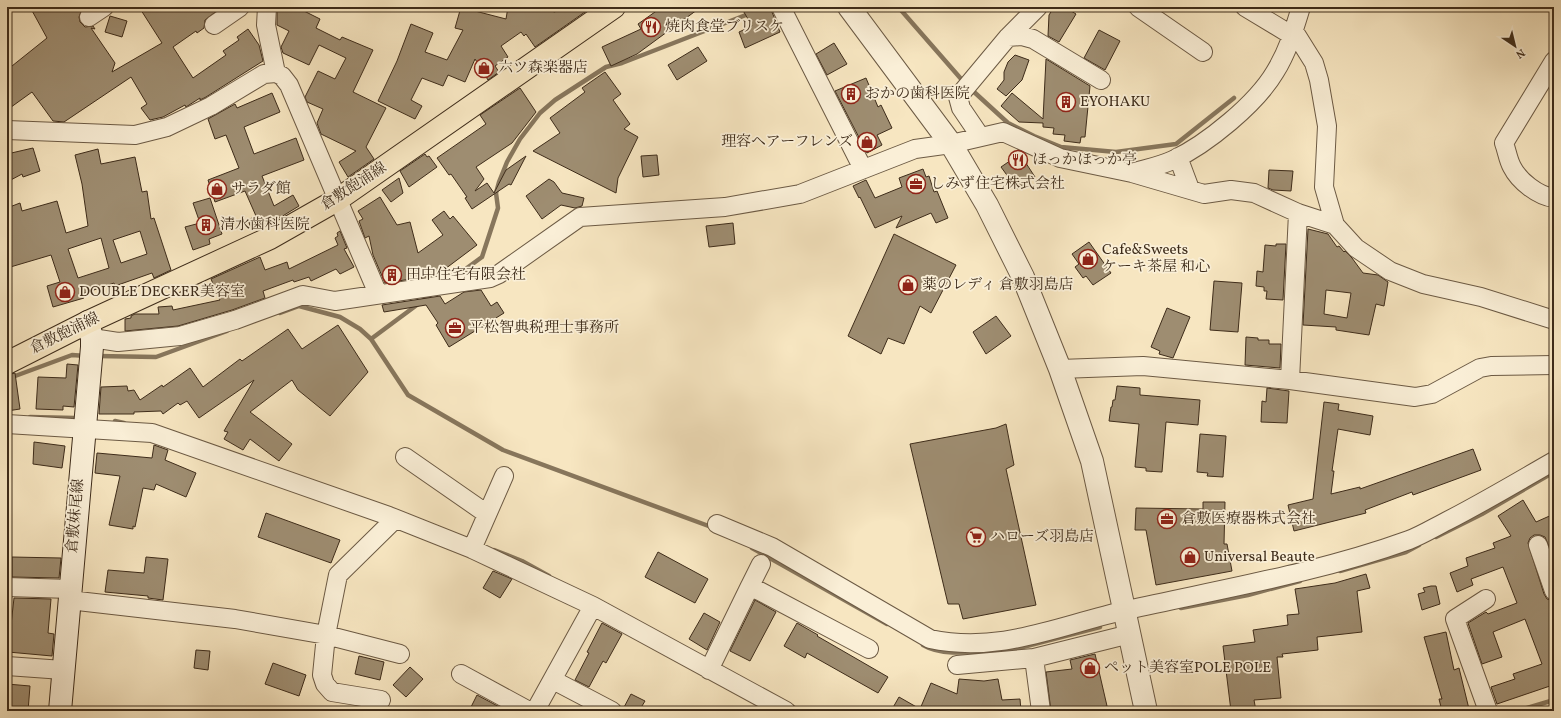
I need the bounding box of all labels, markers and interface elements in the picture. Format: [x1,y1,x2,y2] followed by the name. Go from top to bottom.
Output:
[640,16,662,38] restaurant icon: 焼肉食堂ブリスケ
[665,17,784,38] place label: 焼肉食堂ブリスケ
[1495,26,1535,66] north arrow
[1512,45,1527,61] text: N
[473,57,495,79] shop icon: 六ツ森楽器店
[498,58,588,79] place label: 六ツ森楽器店
[840,83,862,105] building icon: おかの歯科医院
[865,84,970,105] place label: おかの歯科医院
[1055,91,1077,113] building icon: EYOHAKU
[1080,92,1150,113] place label: EYOHAKU
[856,131,878,153] shop icon: 理容ヘアーフレンズ
[721,132,853,153] place label: 理容ヘアーフレンズ
[1007,149,1029,171] restaurant icon: ほっかほっか亭
[1032,150,1137,171] place label: ほっかほっか亭
[317,158,391,216] street label: 倉敷飽浦線
[905,173,927,195] office icon: しみず住宅株式会社
[930,174,1065,195] place label: しみず住宅株式会社
[206,178,228,200] shop icon: サラダ館
[231,179,291,200] place label: サラダ館
[195,214,217,236] building icon: 清水歯科医院
[220,215,310,236] place label: 清水歯科医院
[1102,240,1210,278] place label: Cafe&Sweets ケーキ茶屋 和心
[1077,248,1099,270] shop icon: Cafe&Sweets ケーキ茶屋 和心
[381,264,403,286] building icon: 田中住宅有限会社
[406,265,526,286] place label: 田中住宅有限会社
[897,274,919,296] shop icon: 薬のレディ 倉敷羽島店
[922,275,1074,296] place label: 薬のレディ 倉敷羽島店
[54,281,76,303] shop icon: DOUBLE DECKER美容室
[79,282,245,303] place label: DOUBLE DECKER美容室
[27,308,103,360] street label: 倉敷飽浦線
[444,317,466,339] office icon: 平松智典税理士事務所
[469,318,619,339] place label: 平松智典税理士事務所
[62,478,90,554] street label: 倉敷妹尾線
[1156,508,1178,530] office icon: 倉敷医療器株式会社
[1181,509,1316,530] place label: 倉敷医療器株式会社
[965,526,987,548] supermarket icon: ハローズ羽島店
[990,527,1094,548] place label: ハローズ羽島店
[1179,546,1201,568] shop icon: Universal Beaute
[1204,547,1315,568] place label: Universal Beaute
[1079,657,1101,679] shop icon: ペット美容室POLE POLE
[1104,658,1271,679] place label: ペット美容室POLE POLE

